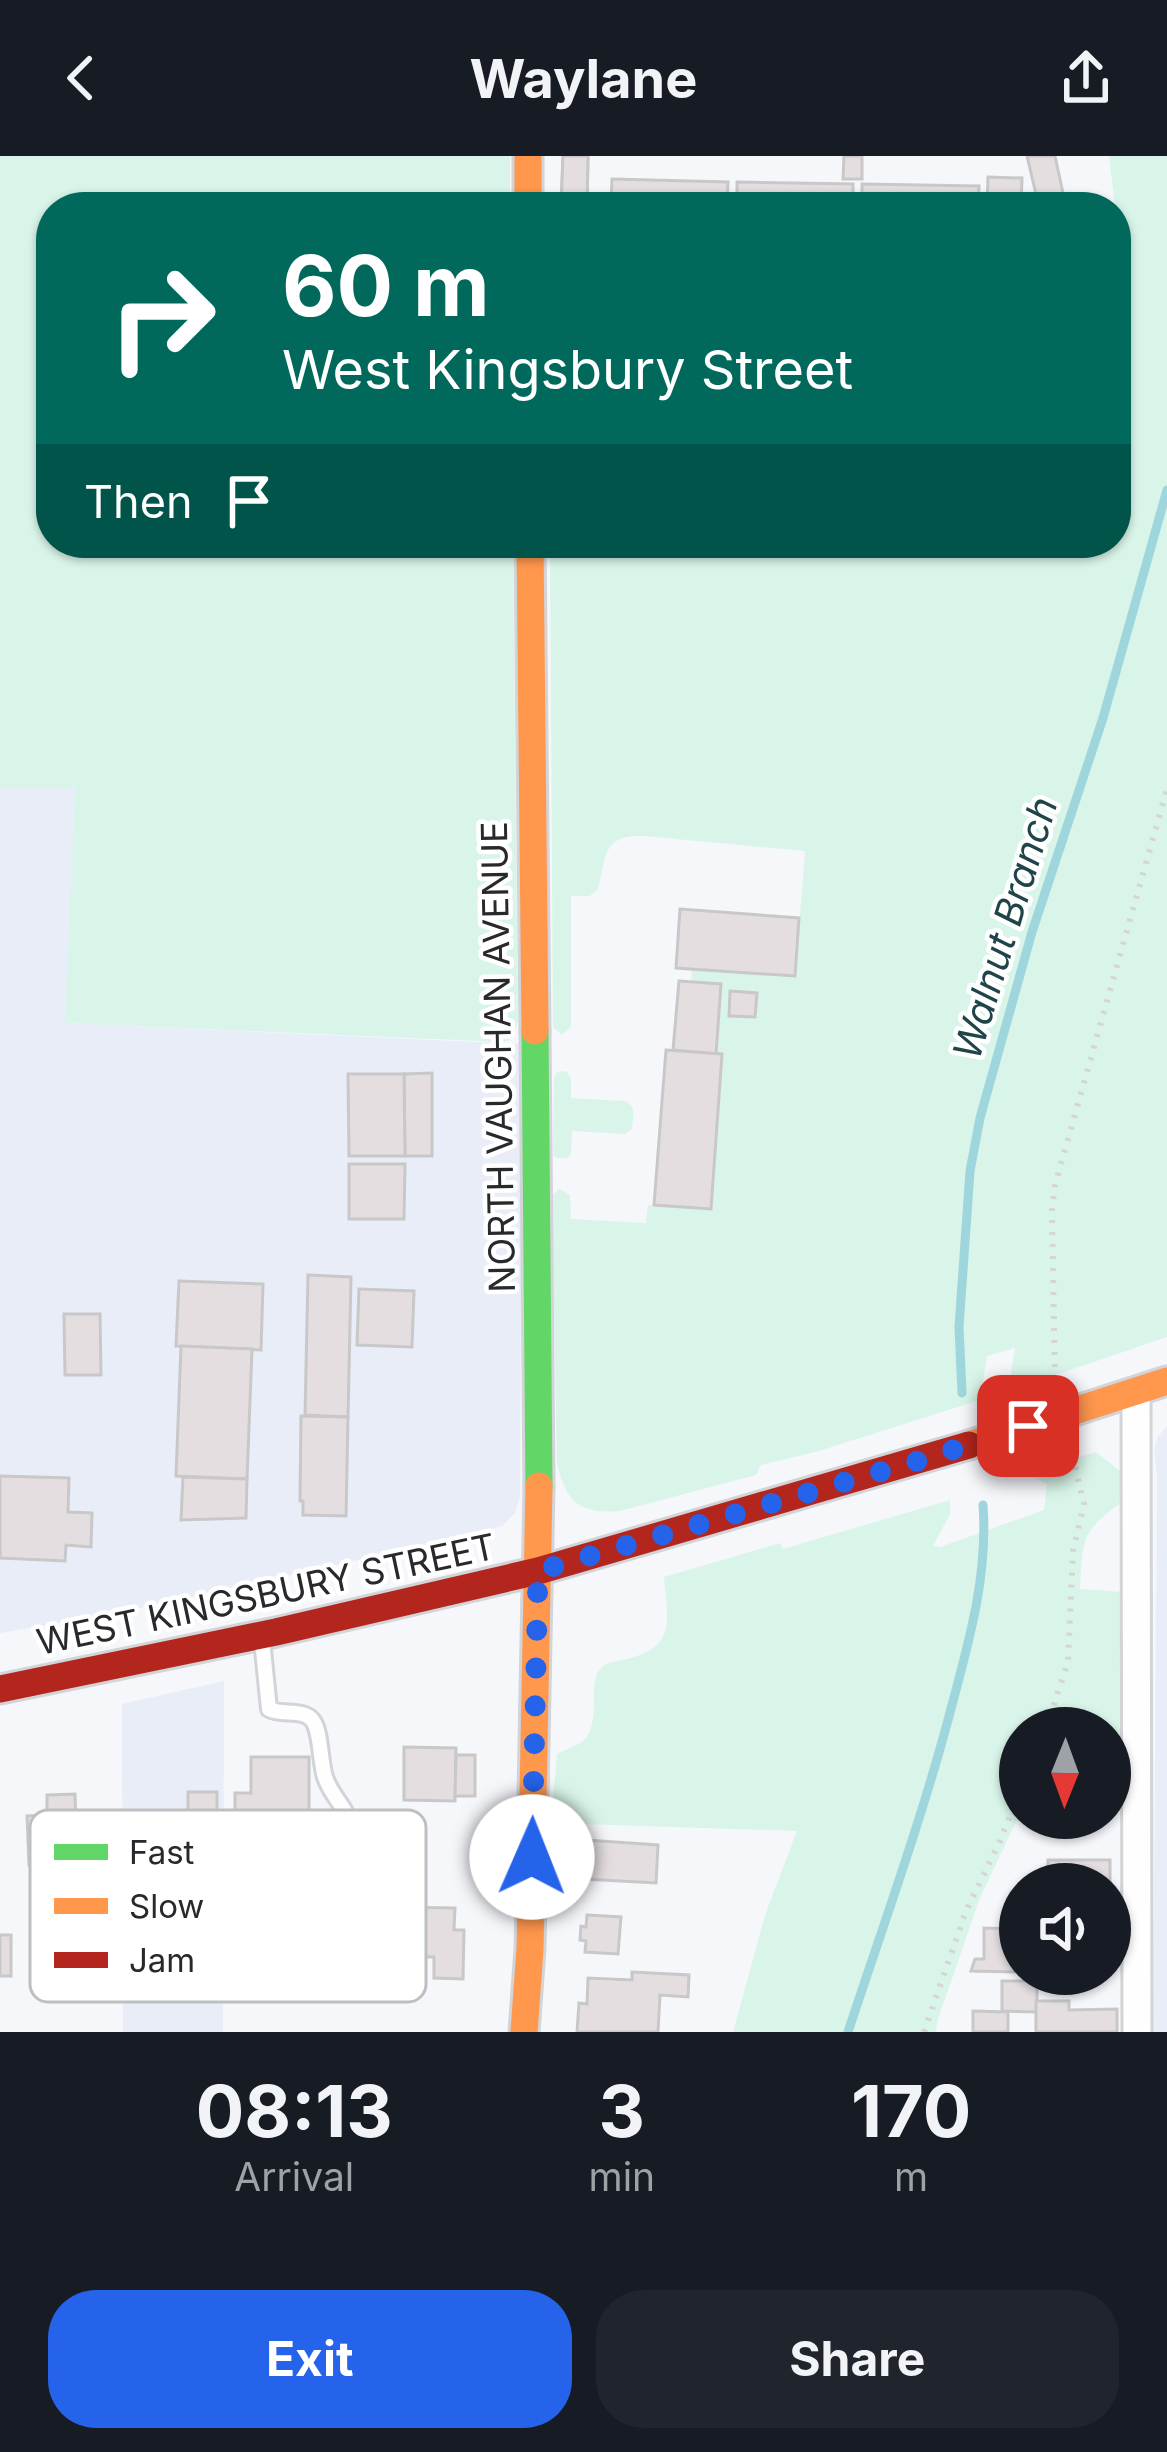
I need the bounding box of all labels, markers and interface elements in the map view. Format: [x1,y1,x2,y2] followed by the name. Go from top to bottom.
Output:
[48,45,114,111] icon: back
[1053,45,1119,111] icon: share
[470,46,697,111] text: Waylane
[282,235,490,336] text: 60 m
[84,240,240,396] icon: right
[282,337,853,402] text: West Kingsbury Street
[216,468,282,534] icon: arrive
[84,474,192,529] text: Then
[942,791,1067,1065] water label: Walnut Branch
[472,821,524,1293] street label: NORTH VAUGHAN AVENUE
[977,1375,1079,1477] pin
[995,1393,1061,1459] icon: arrive
[33,1524,499,1664] street label: WEST KINGSBURY STREET
[999,1707,1131,1839] north arrow
[999,1707,1131,1995] map controls
[469,1794,595,1920] position arrow
[30,1810,426,2002] legend
[129,1832,195,1872] text: Fast
[999,1863,1131,1995] button: sound
[129,1886,204,1926] text: Slow
[129,1940,195,1980] text: Jam
[196,2067,393,2154] text: 08:13
[599,2067,645,2154] text: 3
[851,2067,971,2154] text: 170
[234,2153,354,2200] text: Arrival
[588,2153,655,2200] text: min
[894,2153,928,2200] text: m
[48,2290,572,2428] button: Exit
[596,2290,1119,2428] button: Share

